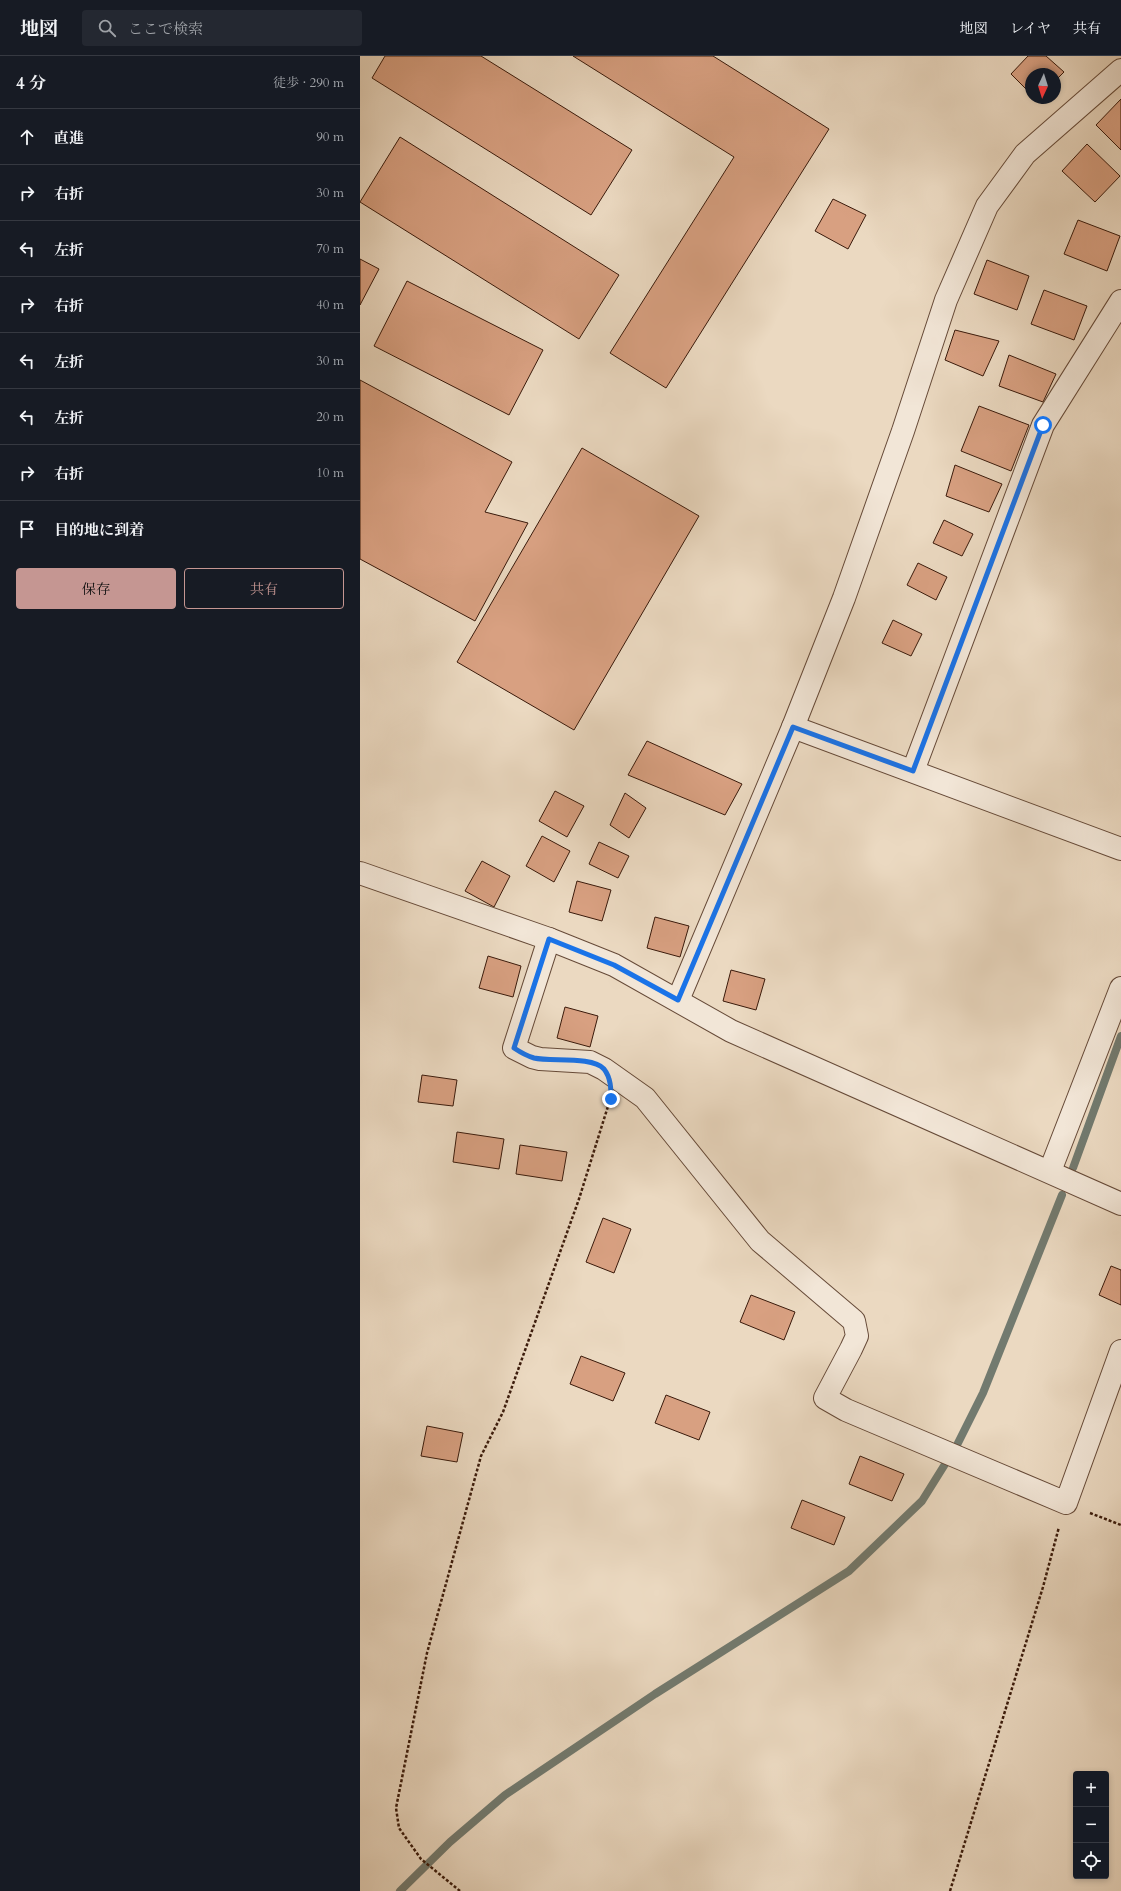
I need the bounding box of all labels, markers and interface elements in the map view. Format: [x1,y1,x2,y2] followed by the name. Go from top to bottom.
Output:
[82,10,362,46] search box
[20,16,58,42] text: 地図
[96,17,118,39] icon: search
[128,19,203,39] text: ここで検索
[960,19,988,38] text: 地図
[1010,19,1051,38] text: レイヤ
[1073,19,1101,38] text: 共有
[1025,68,1061,104] north arrow
[16,72,46,95] text: 4 分
[273,74,344,92] text: 徒歩 · 290 m
[16,126,38,148] icon: ahead
[54,128,84,148] text: 直進
[316,128,344,146] text: 90 m
[16,182,38,204] icon: right
[54,184,84,204] text: 右折
[316,184,344,202] text: 30 m
[16,238,38,260] icon: left
[54,240,84,260] text: 左折
[316,240,344,258] text: 70 m
[16,294,38,316] icon: right
[54,296,84,316] text: 右折
[316,296,344,314] text: 40 m
[16,350,38,372] icon: left
[54,352,84,372] text: 左折
[316,352,344,370] text: 30 m
[16,406,38,428] icon: left
[54,408,84,428] text: 左折
[316,408,344,426] text: 20 m
[1034,416,1052,434] route start
[16,462,38,484] icon: right
[54,464,84,484] text: 右折
[316,464,344,482] text: 10 m
[16,518,38,540] icon: arrive
[54,520,144,540] text: 目的地に到着
[16,568,176,609] button: 保存
[184,568,344,609] button: 共有
[602,1090,620,1108] route end
[1073,1771,1109,1879] map controls
[1073,1771,1109,1807] button: +
[1073,1807,1109,1843] button: −
[1073,1843,1109,1879] button: locate

